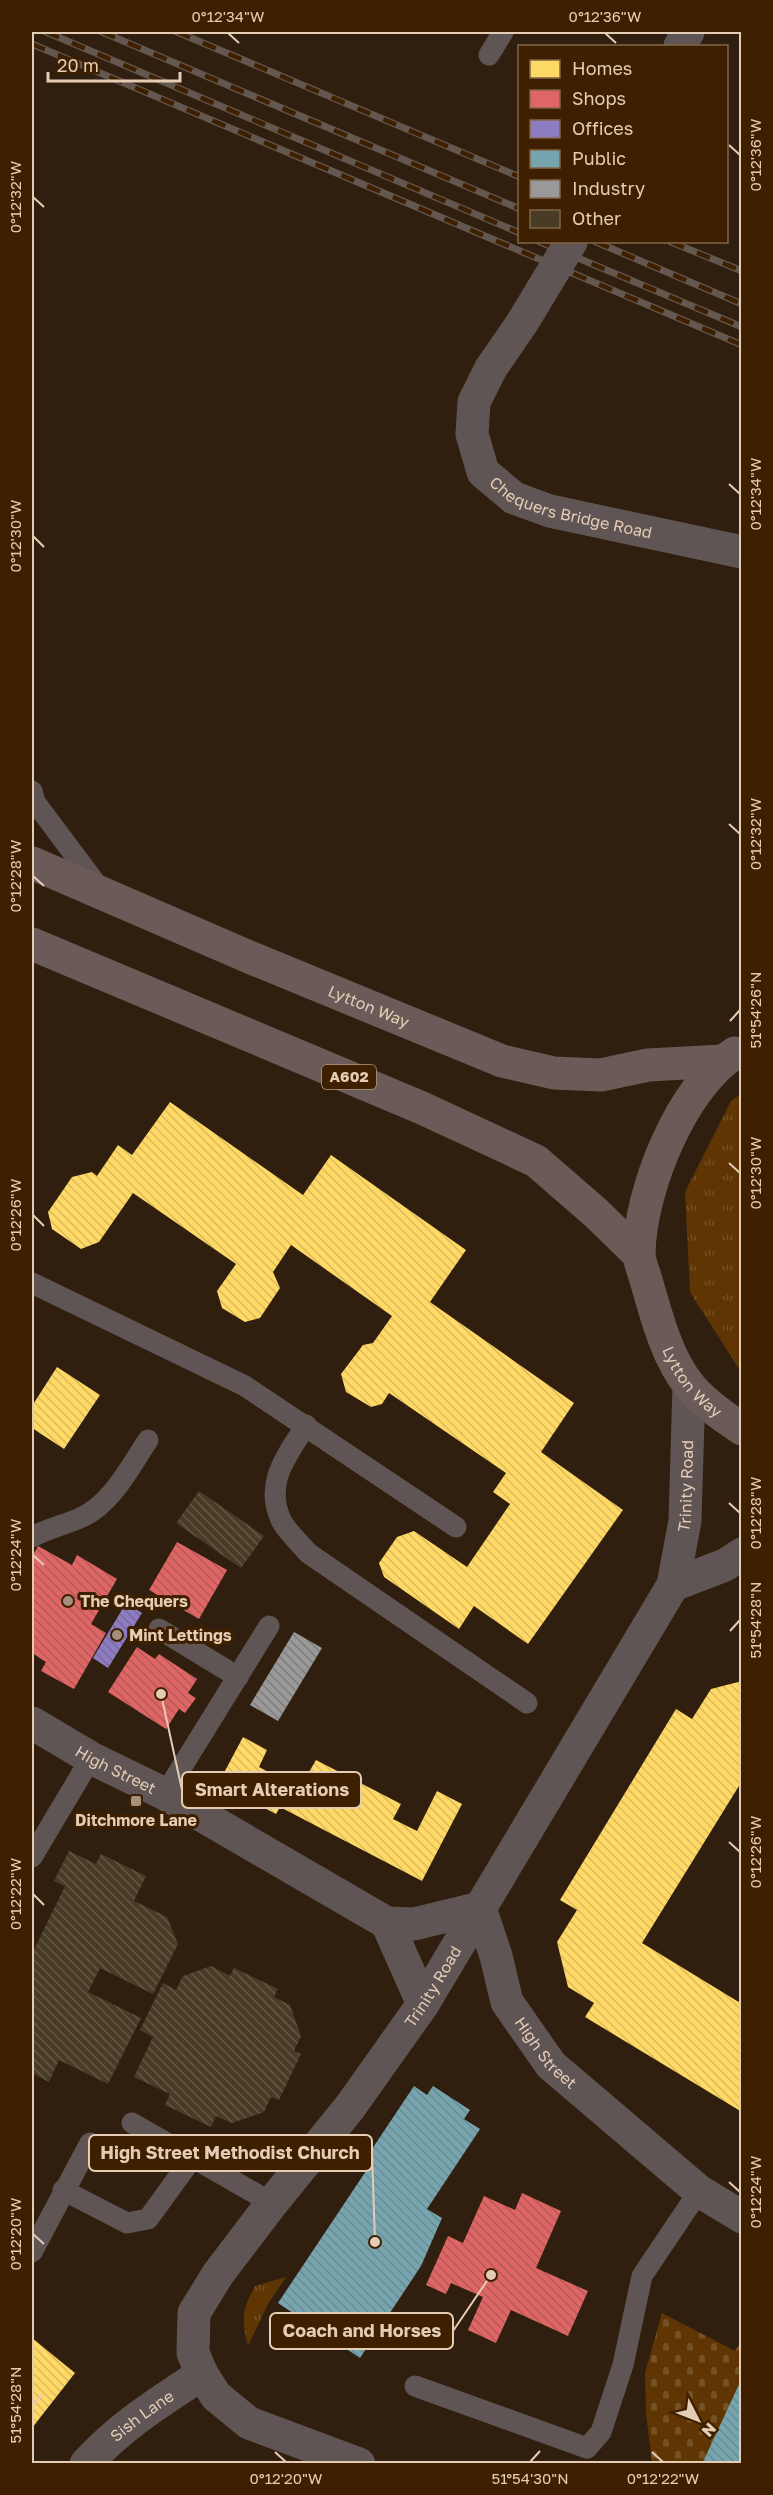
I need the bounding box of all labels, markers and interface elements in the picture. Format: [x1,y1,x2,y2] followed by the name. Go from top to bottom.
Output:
[192,7,264,25] text: 0°12'34"W
[569,7,641,25] text: 0°12'36"W
[48,45,180,83] scale bar
[518,45,728,243] legend
[57,54,99,76] text: 20 m
[572,57,632,79] text: Homes
[572,87,626,109] text: Shops
[572,117,633,139] text: Offices
[746,119,764,191] text: 0°12'36"W
[572,147,626,169] text: Public
[6,161,24,233] text: 0°12'32"W
[572,177,645,199] text: Industry
[572,207,621,229] text: Other
[746,458,764,530] text: 0°12'34"W
[486,472,654,543] street label: Chequers Bridge Road
[6,499,24,573] text: 0°12'30"W
[746,798,764,870] text: 0°12'32"W
[6,840,24,912] text: 0°12'28"W
[746,972,764,1048] text: 51°54'26"N
[325,981,412,1032] street label: Lytton Way
[322,1065,376,1089] road number: A602
[746,1136,764,1210] text: 0°12'30"W
[6,1179,24,1251] text: 0°12'26"W
[658,1343,726,1422] street label: Lytton Way
[673,1440,697,1534] street label: Trinity Road
[746,1477,764,1549] text: 0°12'28"W
[6,1519,24,1591] text: 0°12'24"W
[746,1582,764,1658] text: 51°54'28"N
[80,1591,188,1611] place label: The Chequers
[61,1594,75,1608] marker: The Chequers
[129,1625,232,1645] place label: Mint Lettings
[110,1628,124,1642] marker: Mint Lettings
[72,1741,159,1798] street label: High Street
[182,1772,361,1808] callout: Smart Alterations
[195,1778,349,1800] text: Smart Alterations
[129,1794,143,1808] marker: Ditchmore Lane
[75,1810,197,1830] place label: Ditchmore Lane
[746,1816,764,1888] text: 0°12'26"W
[6,1858,24,1930] text: 0°12'22"W
[400,1942,465,2031] street label: Trinity Road
[510,2013,581,2093] street label: High Street
[89,2135,372,2171] callout: High Street Methodist Church
[100,2141,360,2163] text: High Street Methodist Church
[746,2156,764,2228] text: 0°12'24"W
[6,2198,24,2270] text: 0°12'20"W
[270,2313,453,2349] callout: Coach and Horses
[283,2319,441,2341] text: Coach and Horses
[6,2367,24,2443] text: 51°54'28"N
[106,2386,177,2446] street label: Sish Lane
[668,2390,728,2450] north arrow
[698,2419,721,2441] text: N
[250,2469,322,2487] text: 0°12'20"W
[491,2469,569,2487] text: 51°54'30"N
[627,2469,699,2487] text: 0°12'22"W

